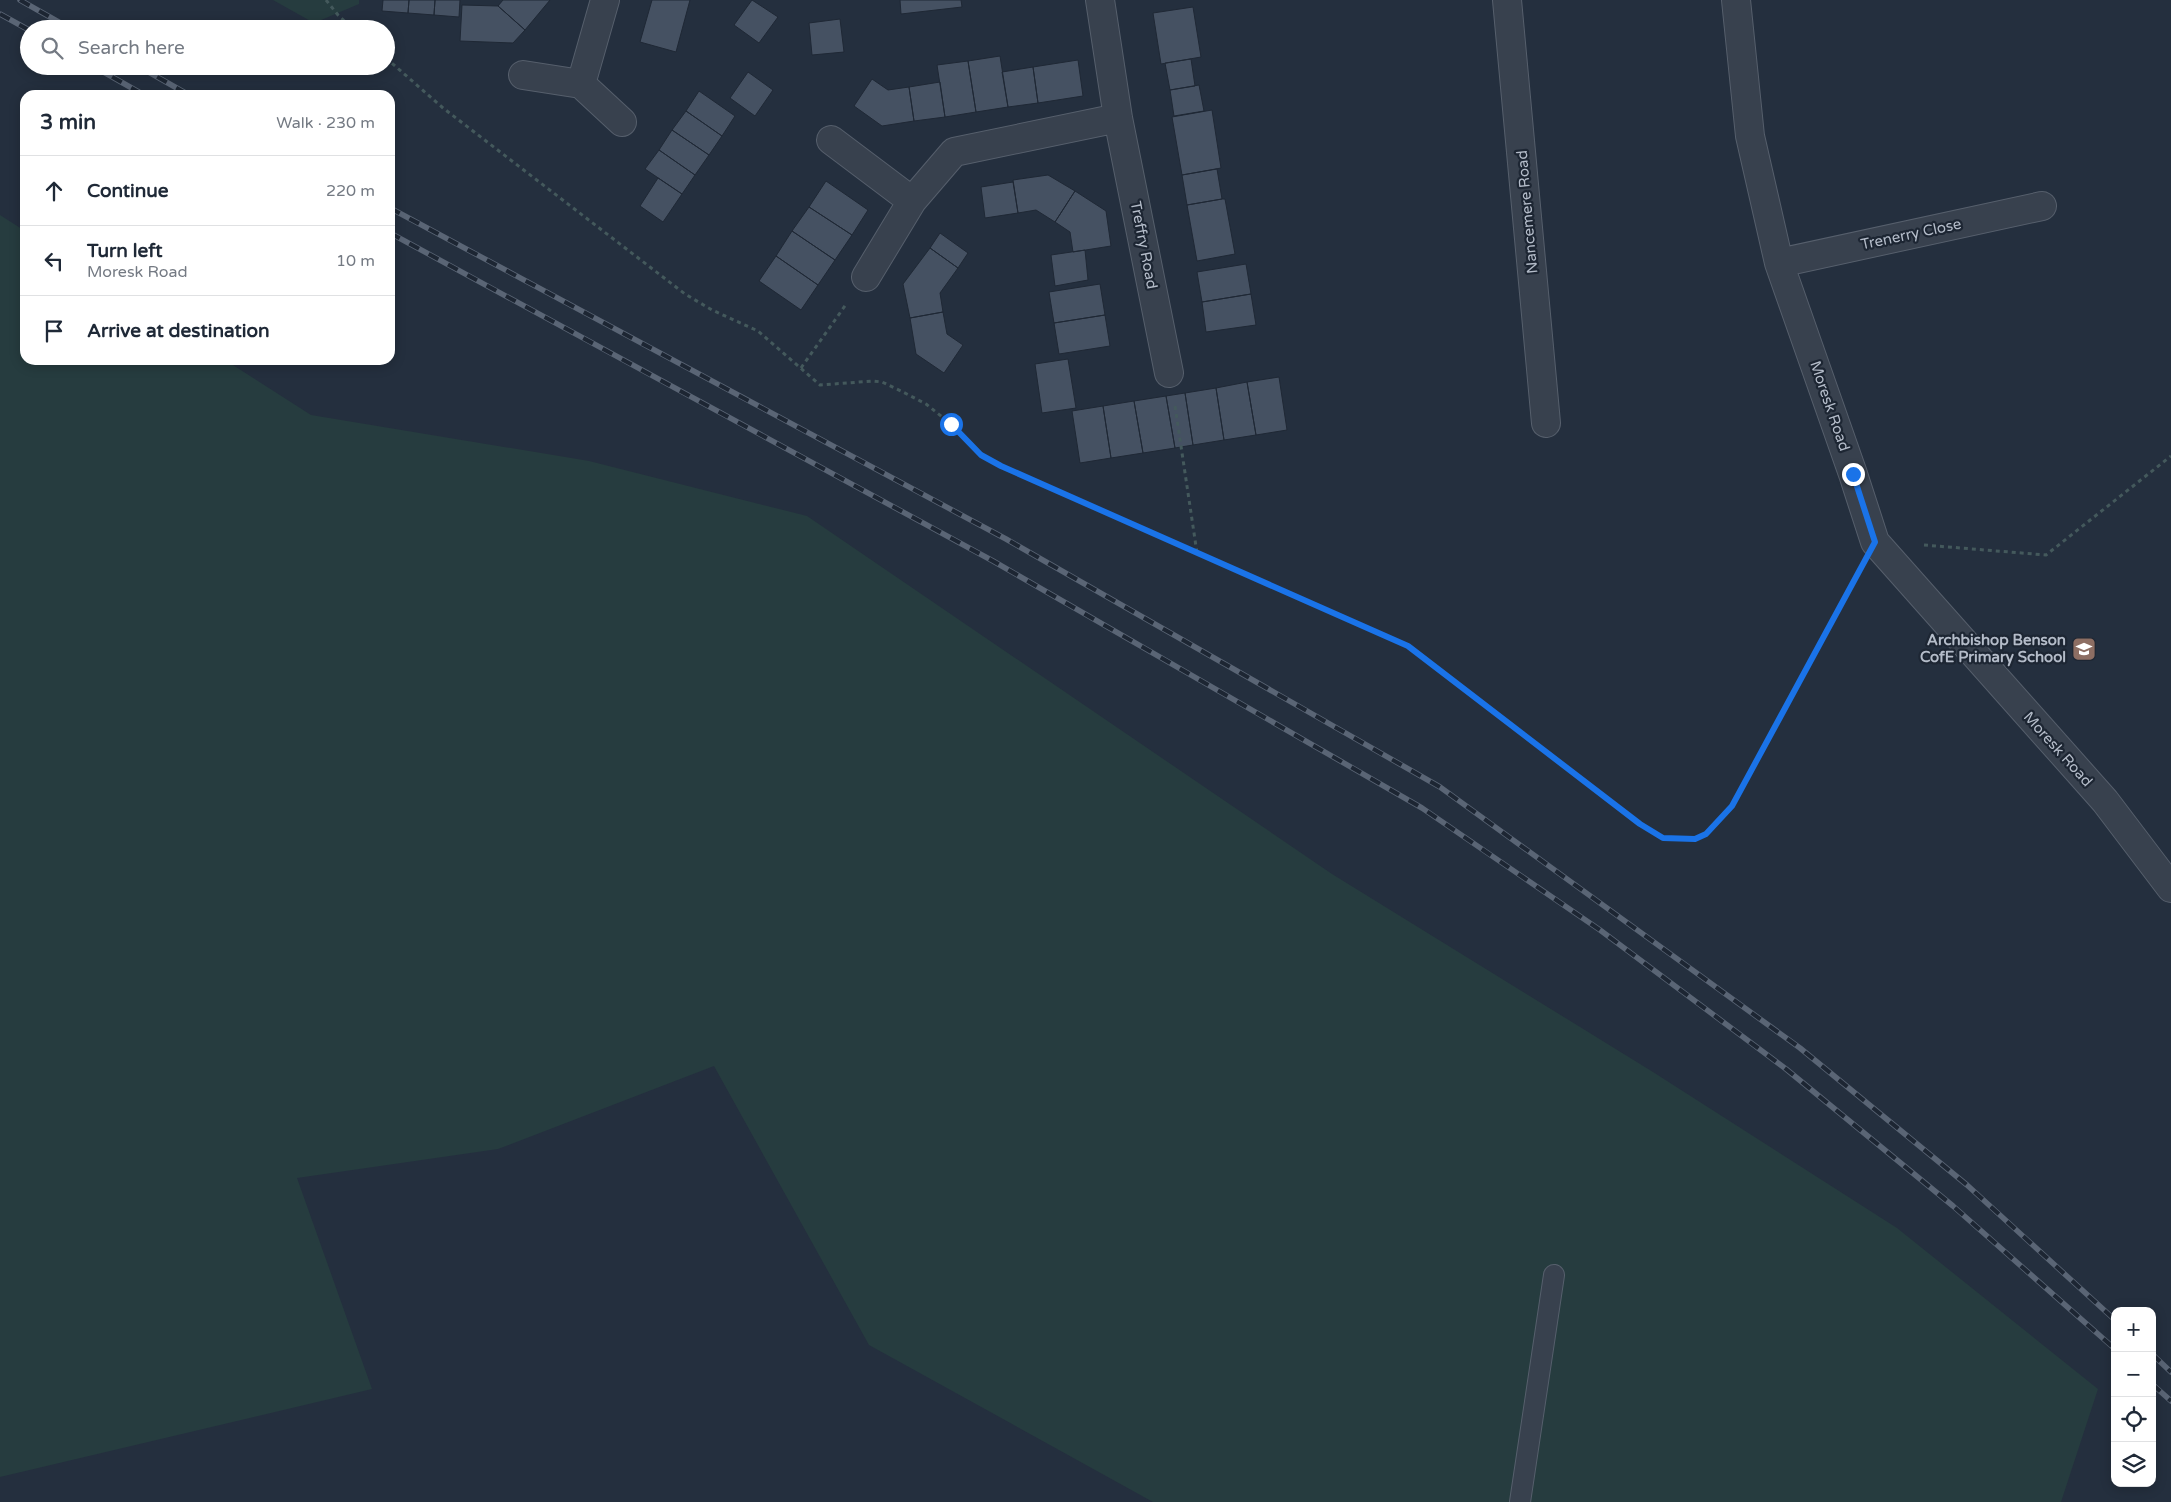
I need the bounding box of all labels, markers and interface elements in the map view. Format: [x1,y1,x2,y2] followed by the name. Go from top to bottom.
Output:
[20,20,395,75] search box
[38,34,66,62] icon: search
[78,37,185,59] text: Search here
[40,110,96,135] text: 3 min
[276,113,375,133] text: Walk · 230 m
[1513,149,1541,275] street label: Nancemere Road
[40,177,68,205] icon: ahead
[87,180,169,202] text: Continue
[326,181,375,201] text: 220 m
[1127,199,1161,291] street label: Treffry Road
[1859,215,1963,253] street label: Trenerry Close
[87,240,163,262] text: Turn left
[40,247,68,275] icon: left
[336,251,375,271] text: 10 m
[87,262,188,282] text: Moresk Road
[40,317,68,345] icon: arrive
[87,320,270,342] text: Arrive at destination
[1806,358,1854,454] street label: Moresk Road
[940,413,963,436] route start
[1842,463,1865,486] route end
[1920,631,2066,667] place label: Archbishop Benson CofE Primary School
[2071,636,2097,662] school or university icon: Archbishop Benson CofE Primary School
[2020,708,2096,790] street label: Moresk Road
[2111,1307,2156,1487] map controls
[2111,1307,2156,1352] button: +
[2111,1352,2156,1397] button: −
[2111,1397,2156,1442] button: locate
[2111,1442,2156,1487] button: layers

